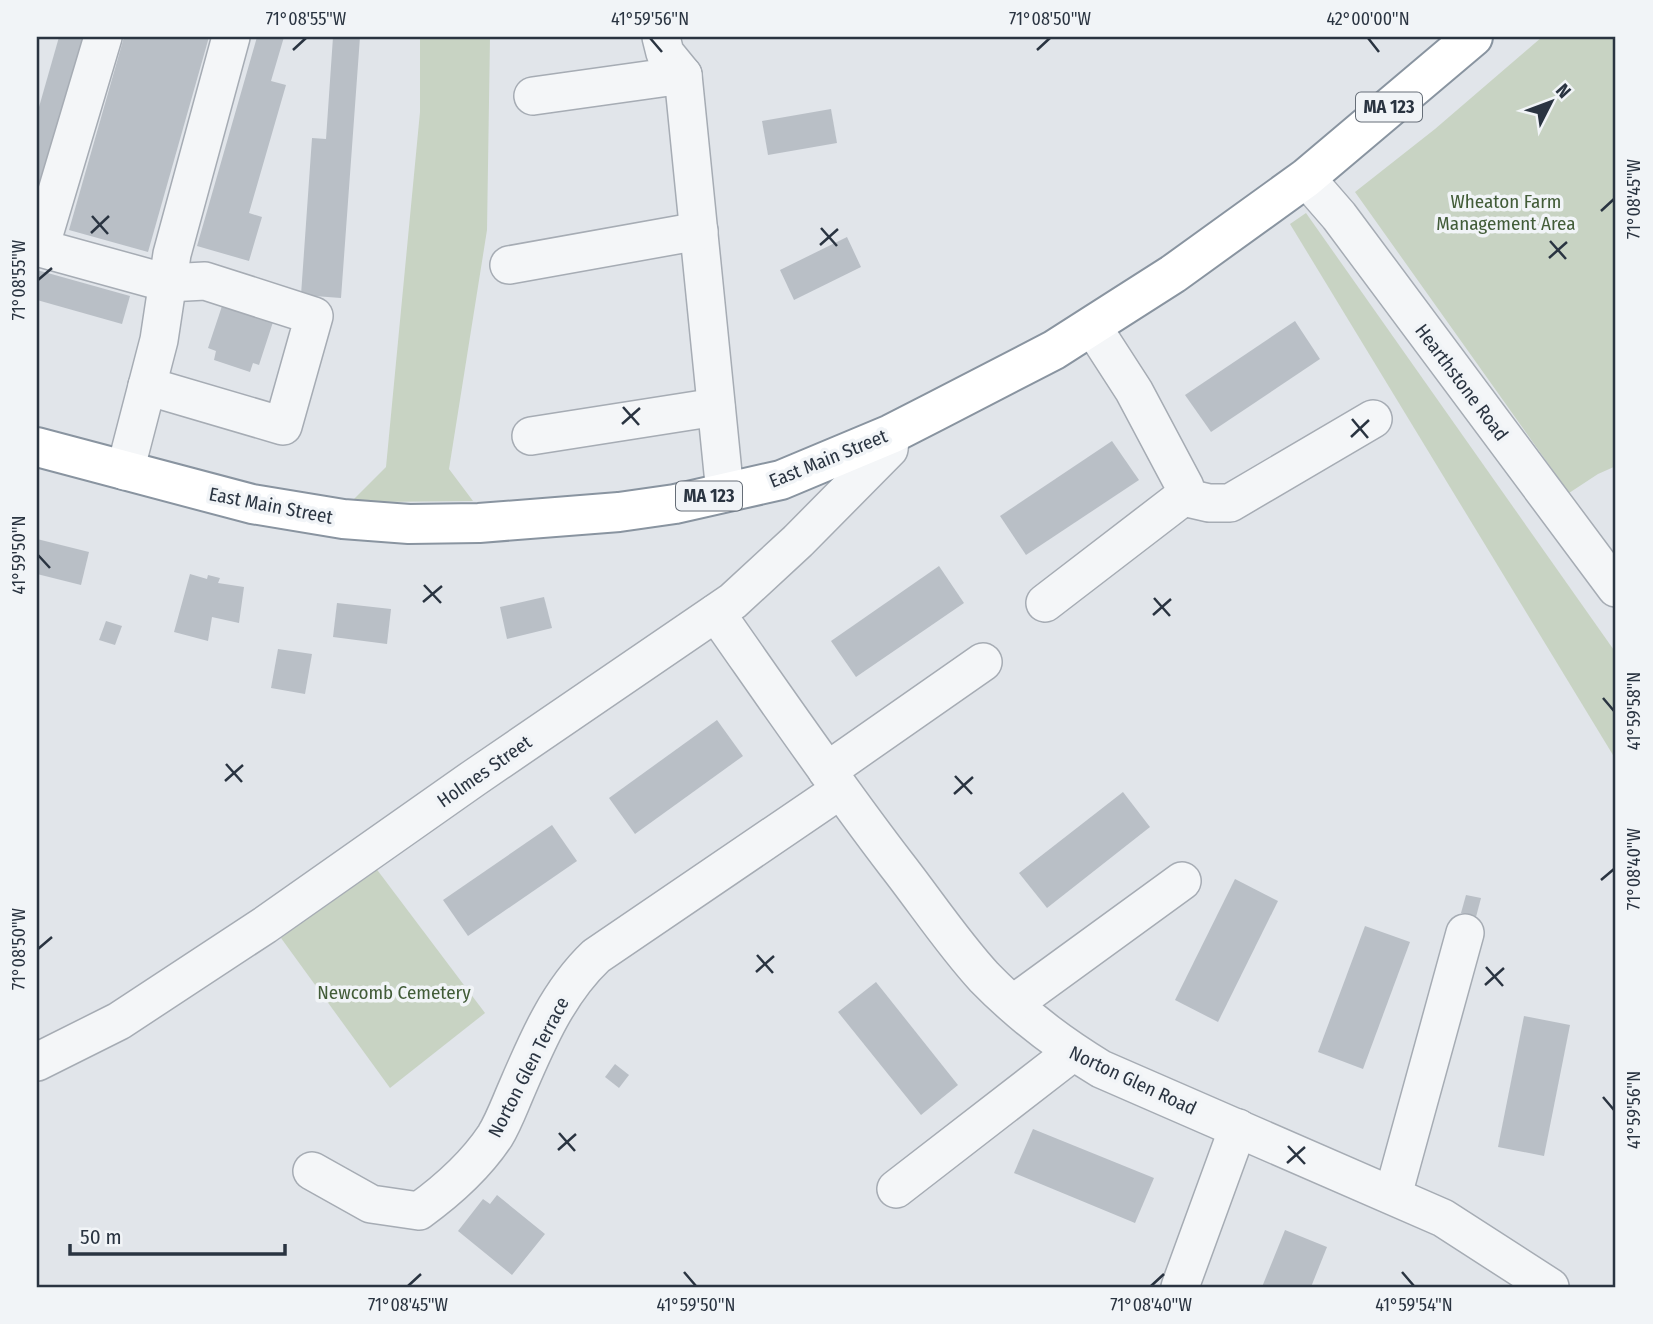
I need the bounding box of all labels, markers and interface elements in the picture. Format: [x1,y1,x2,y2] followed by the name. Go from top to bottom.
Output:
[266,8,347,30] text: 71°08'55"W
[611,8,689,30] text: 41°59'56"N
[1009,8,1092,30] text: 71°08'50"W
[1326,8,1410,30] text: 42°00'00"N
[1516,66,1586,136] north arrow
[1551,79,1576,103] text: N
[1356,92,1422,122] road number: MA 123
[1623,158,1645,239] text: 71°08'45"W
[1436,190,1576,235] park label: Wheaton Farm Management Area
[8,239,30,320] text: 71°08'55"W
[1410,319,1513,445] street label: Hearthstone Road
[766,424,891,493] street label: East Main Street
[207,482,335,529] street label: East Main Street
[676,482,742,510] road number: MA 123
[8,516,30,594] text: 41°59'50"N
[1623,672,1645,750] text: 41°59'58"N
[433,730,537,812] street label: Holmes Street
[1623,828,1645,910] text: 71°08'40"W
[8,907,30,990] text: 71°08'50"W
[317,981,471,1004] park label: Newcomb Cemetery
[483,993,574,1141] street label: Norton Glen Terrace
[1066,1041,1200,1120] street label: Norton Glen Road
[1623,1071,1645,1149] text: 41°59'56"N
[70,1212,285,1256] scale bar
[80,1224,122,1250] text: 50 m
[368,1294,449,1316] text: 71°08'45"W
[657,1294,735,1316] text: 41°59'50"N
[1110,1294,1192,1316] text: 71°08'40"W
[1375,1294,1453,1316] text: 41°59'54"N

